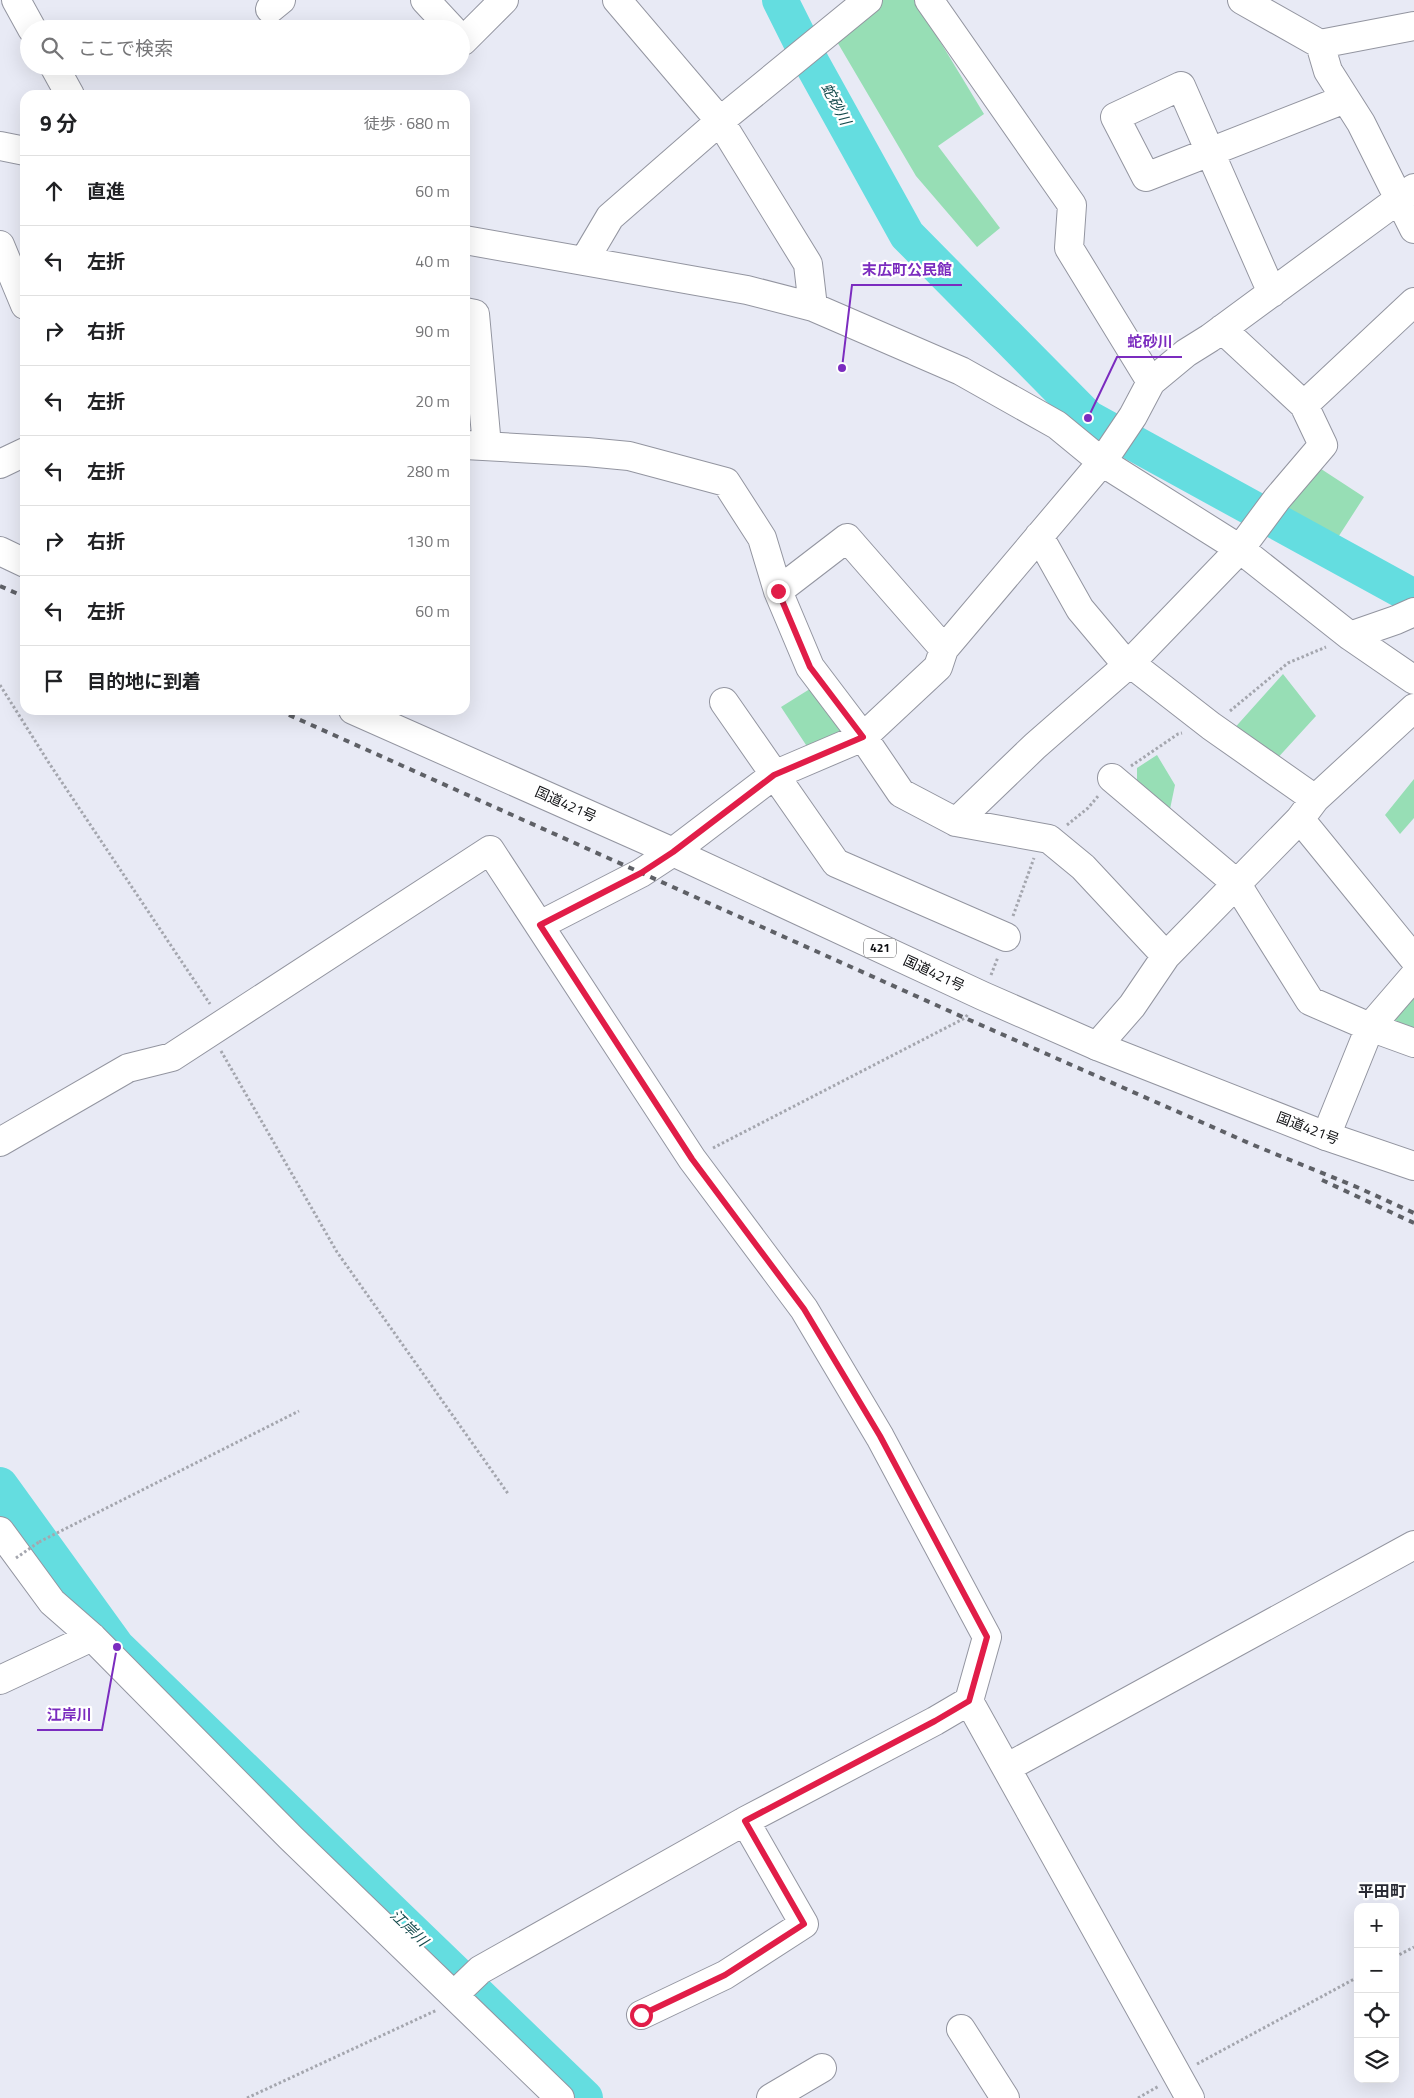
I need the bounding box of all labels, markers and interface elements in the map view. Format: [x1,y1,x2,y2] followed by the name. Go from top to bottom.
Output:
[20,20,470,75] search box
[78,33,173,62] text: ここで検索
[38,34,66,62] icon: search
[816,78,858,131] water label: 蛇砂川
[40,107,77,139] text: 9 分
[364,111,450,135] text: 徒歩 · 680 m
[87,176,125,205] text: 直進
[40,177,68,205] icon: ahead
[415,179,450,203] text: 60 m
[87,246,125,275] text: 左折
[40,247,68,275] icon: left
[415,249,450,273] text: 40 m
[852,255,962,285] callout: 末広町公民館
[862,258,952,281] text: 末広町公民館
[87,316,125,345] text: 右折
[40,317,68,345] icon: right
[415,319,450,343] text: 90 m
[1117,327,1182,357] callout: 蛇砂川
[1127,330,1173,353] text: 蛇砂川
[87,386,125,415] text: 左折
[40,387,68,415] icon: left
[415,389,450,413] text: 20 m
[87,456,125,485] text: 左折
[40,457,68,485] icon: left
[406,459,450,483] text: 280 m
[87,526,125,555] text: 右折
[40,527,68,555] icon: right
[406,529,450,553] text: 130 m
[767,580,790,603] route end
[87,596,125,625] text: 左折
[40,597,68,625] icon: left
[415,599,450,623] text: 60 m
[87,666,201,695] text: 目的地に到着
[40,667,68,695] icon: arrive
[532,781,600,826] street label: 国道421号
[864,938,896,958] road number: 421
[900,949,968,996] street label: 国道421号
[1274,1106,1343,1149] street label: 国道421号
[37,1700,102,1730] callout: 江岸川
[46,1703,92,1726] text: 江岸川
[1358,1879,1406,1903] district label: 平田町
[1354,1903,1399,2083] map controls
[1354,1903,1399,1948] button: +
[385,1904,435,1953] water label: 江岸川
[1354,1948,1399,1993] button: −
[1354,1993,1399,2038] button: locate
[630,2004,653,2027] route start
[1354,2038,1399,2083] button: layers

